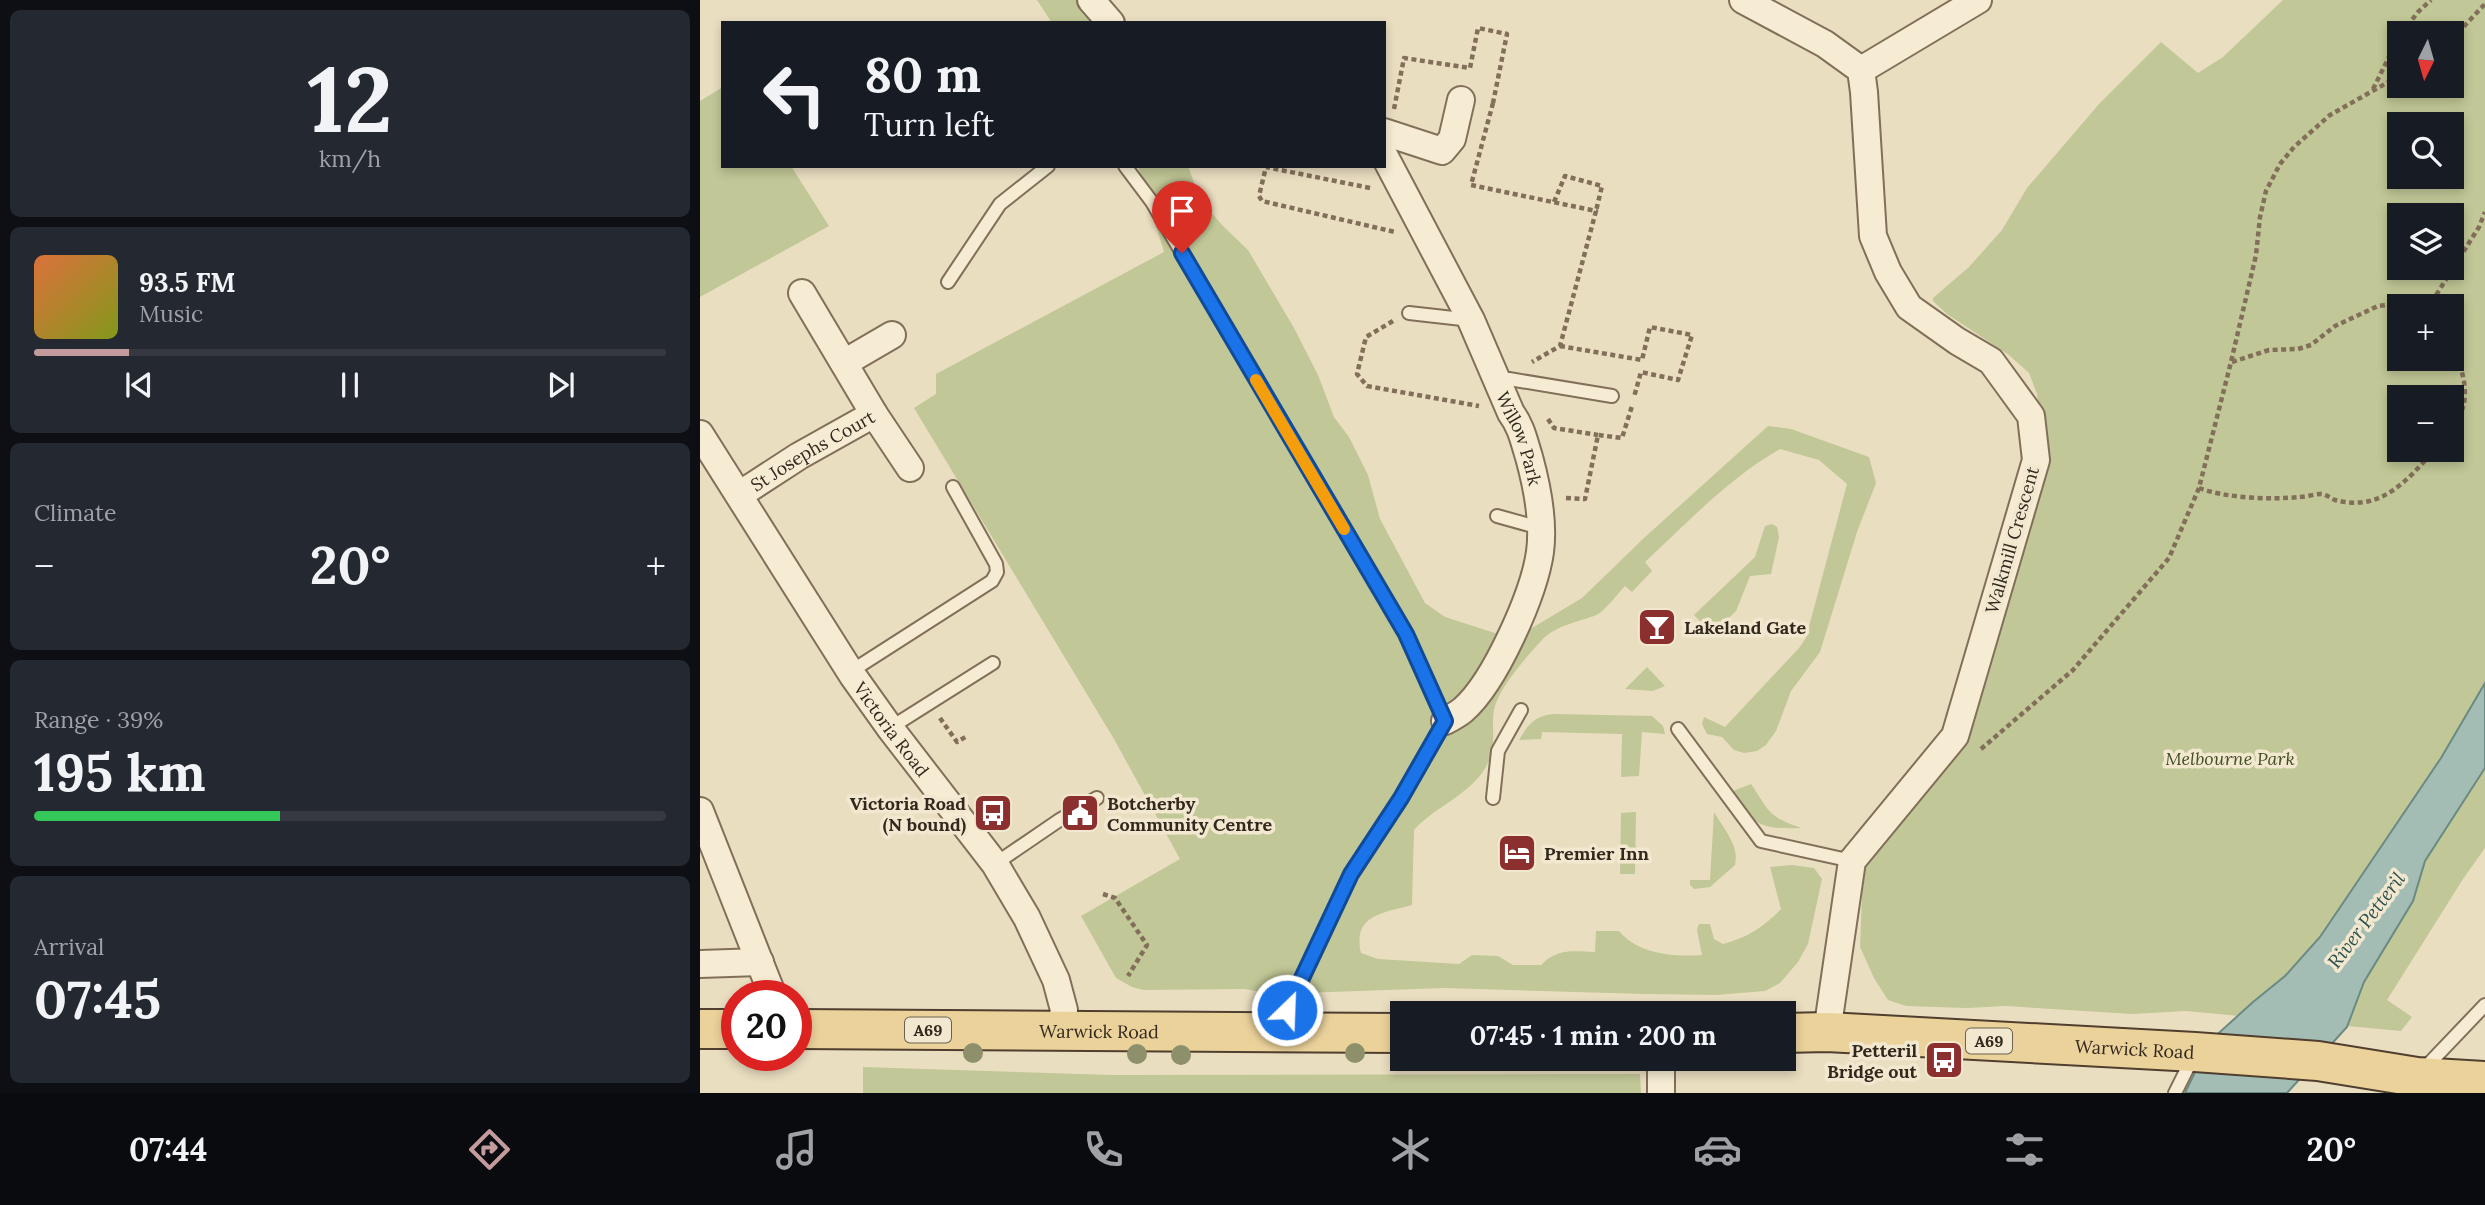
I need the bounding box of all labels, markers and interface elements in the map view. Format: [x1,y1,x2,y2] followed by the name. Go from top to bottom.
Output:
[2387,21,2464,98] north arrow
[2387,21,2464,462] map controls
[307,40,393,157] text: 12
[864,43,981,105] text: 80 m
[749,49,840,140] icon: left
[864,104,994,145] text: Turn left
[2387,112,2464,189] button: search
[319,144,381,173] text: km/h
[1152,181,1212,253] pin
[1163,192,1201,230] icon: arrive
[2387,203,2464,280] button: layers
[139,266,236,299] text: 93.5 FM
[2387,294,2464,371] button: +
[139,299,203,328] text: Music
[120,366,158,404] icon: previous
[331,366,369,404] icon: pause
[542,366,580,404] icon: next
[2387,385,2464,462] button: −
[1492,388,1547,488] street label: Willow Park
[746,405,879,496] street label: St Josephs Court
[1980,464,2044,616] street label: Walkmill Crescent
[34,498,116,527] text: Climate
[310,532,390,598] text: 20°
[34,542,54,590] text: −
[646,542,666,590] text: +
[1636,606,1678,648] bar icon: Lakeland Gate
[1684,616,1807,639] place label: Lakeland Gate
[849,676,935,781] street label: Victoria Road
[34,705,163,734] text: Range · 39%
[34,739,206,805] text: 195 km
[2165,747,2295,770] park label: Melbourne Park
[850,792,966,836] place label: Victoria Road (N bound)
[972,792,1014,834] bus stop icon: Victoria Road (N bound)
[1059,792,1101,834] public building icon: Botcherby Community Centre
[1107,792,1272,836] place label: Botcherby Community Centre
[1496,832,1538,874] hotel icon: Premier Inn
[1544,842,1649,865] place label: Premier Inn
[2322,867,2410,973] water label: River Petteril
[34,932,104,961] text: Arrival
[34,966,161,1032] text: 07:45
[1250,973,1324,1047] position arrow
[721,980,812,1071] speed limit sign: 20
[905,1018,951,1042] road number: A69
[1039,1019,1159,1043] street label: Warwick Road
[1470,1019,1716,1052] text: 07:45 · 1 min · 200 m
[1966,1028,2012,1054] road number: A69
[2074,1034,2195,1063] street label: Warwick Road
[1827,1039,1918,1083] place label: Petteril Bridge out
[1923,1039,1965,1081] bus stop icon: Petteril Bridge out
[465,1125,514,1174] icon: directions
[772,1125,821,1174] icon: music
[1079,1125,1128,1174] icon: phone
[1386,1125,1435,1174] icon: climate
[1693,1125,1742,1174] icon: car
[2000,1125,2049,1174] icon: filters
[129,1129,208,1170] text: 07:44
[2306,1129,2356,1170] text: 20°

